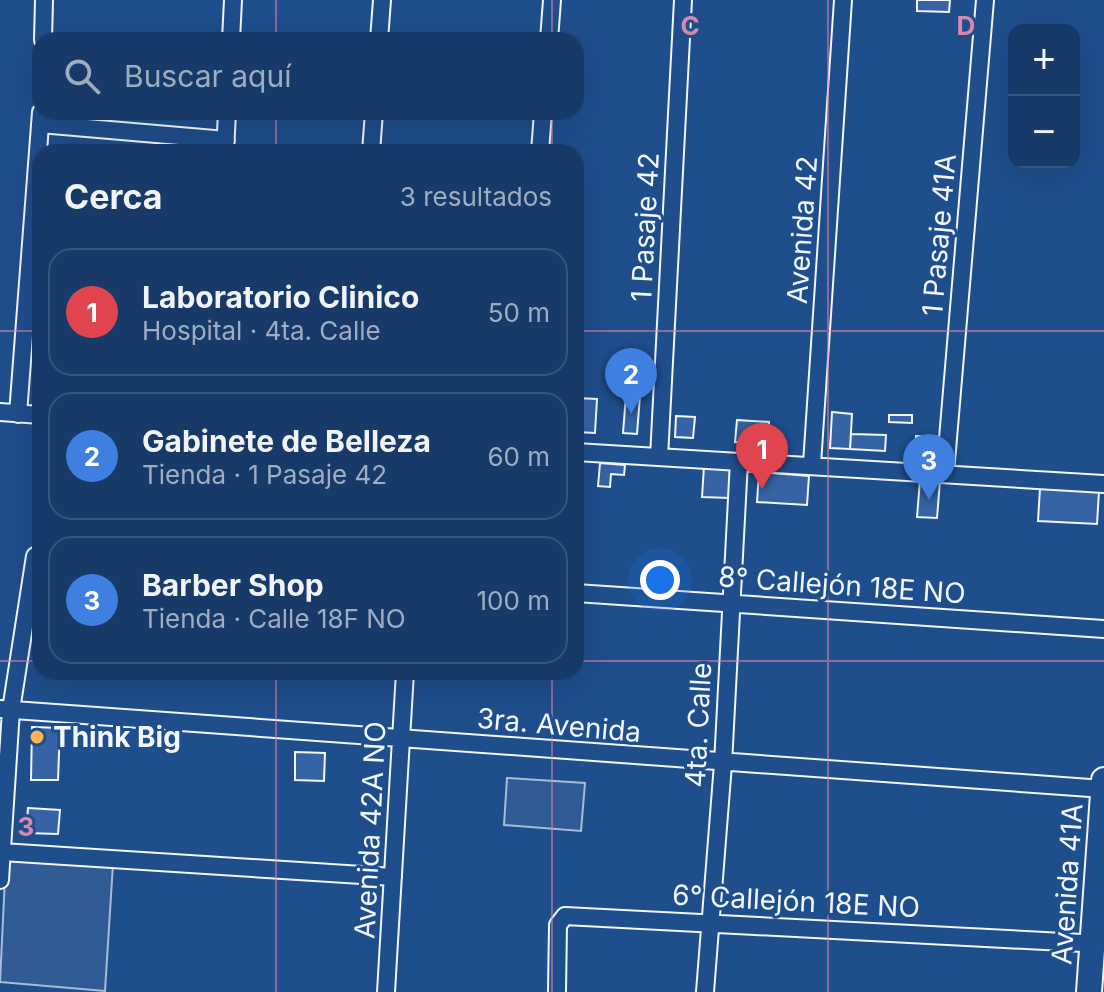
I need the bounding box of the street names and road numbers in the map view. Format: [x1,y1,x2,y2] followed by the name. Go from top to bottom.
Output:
[624,151,666,303] street label: 1 Pasaje 42
[915,153,963,317] street label: 1 Pasaje 41A
[780,155,824,305] street label: Avenida 42
[717,559,967,611] street label: 8° Callejón 18E NO
[678,662,718,788] street label: 4ta. Calle
[476,701,642,749] street label: 3ra. Avenida
[347,720,393,940] street label: Avenida 42A NO
[1044,802,1090,966] street label: Avenida 41A
[671,878,921,924] street label: 6° Callejón 18E NO

